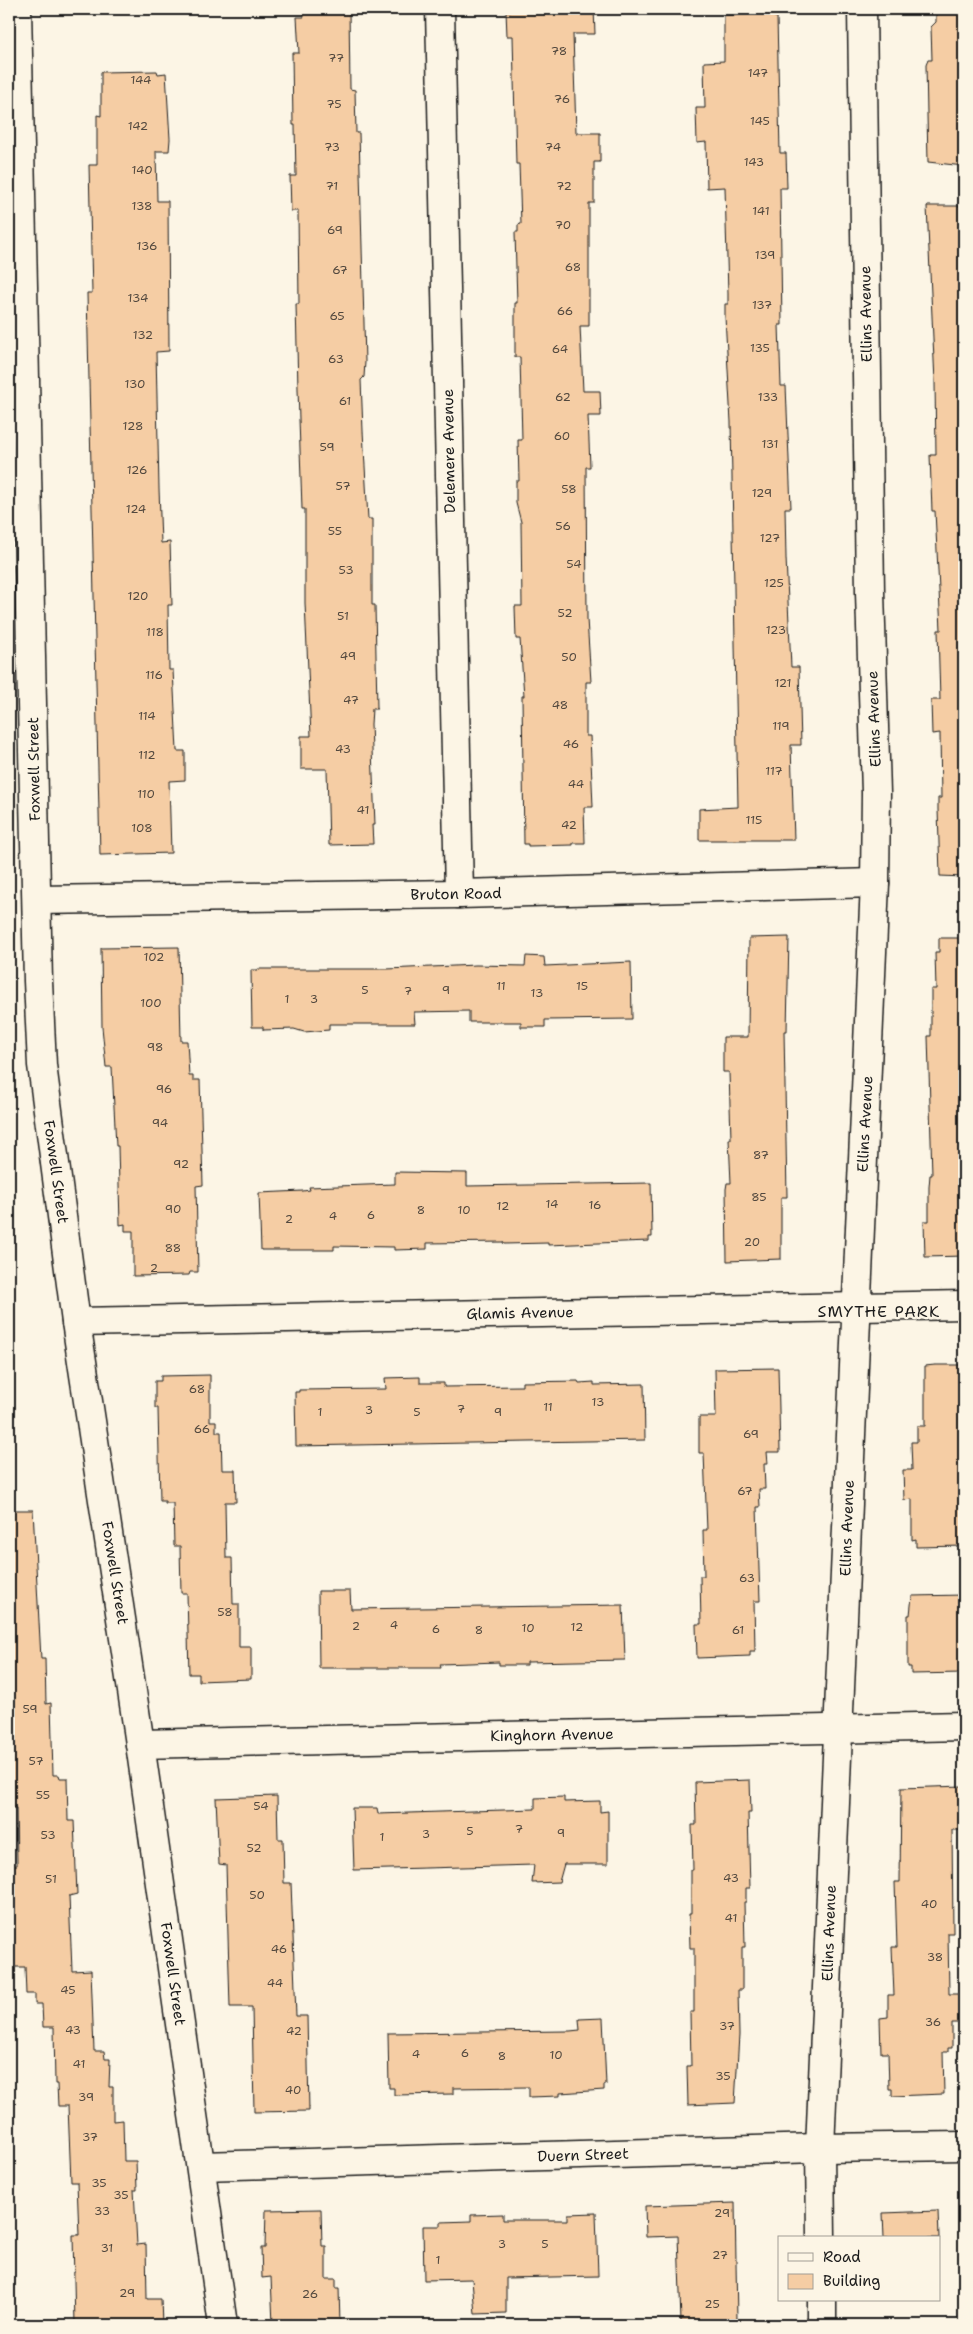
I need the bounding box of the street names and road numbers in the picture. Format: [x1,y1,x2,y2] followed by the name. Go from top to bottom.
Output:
[855,266,877,362] street label: Ellins Avenue
[438,389,460,513] street label: Delemere Avenue
[862,670,886,768] street label: Ellins Avenue
[23,717,45,821] street label: Foxwell Street
[410,883,502,905] street label: Bruton Road
[852,1075,878,1173] street label: Ellins Avenue
[39,1119,73,1225] street label: Foxwell Street
[466,1302,574,1324] street label: Glamis Avenue
[835,1479,859,1577] street label: Ellins Avenue
[97,1520,133,1626] street label: Foxwell Street
[490,1724,614,1746] street label: Kinghorn Avenue
[817,1884,841,1982] street label: Ellins Avenue
[156,1921,190,2027] street label: Foxwell Street
[537,2143,629,2167] street label: Duern Street

